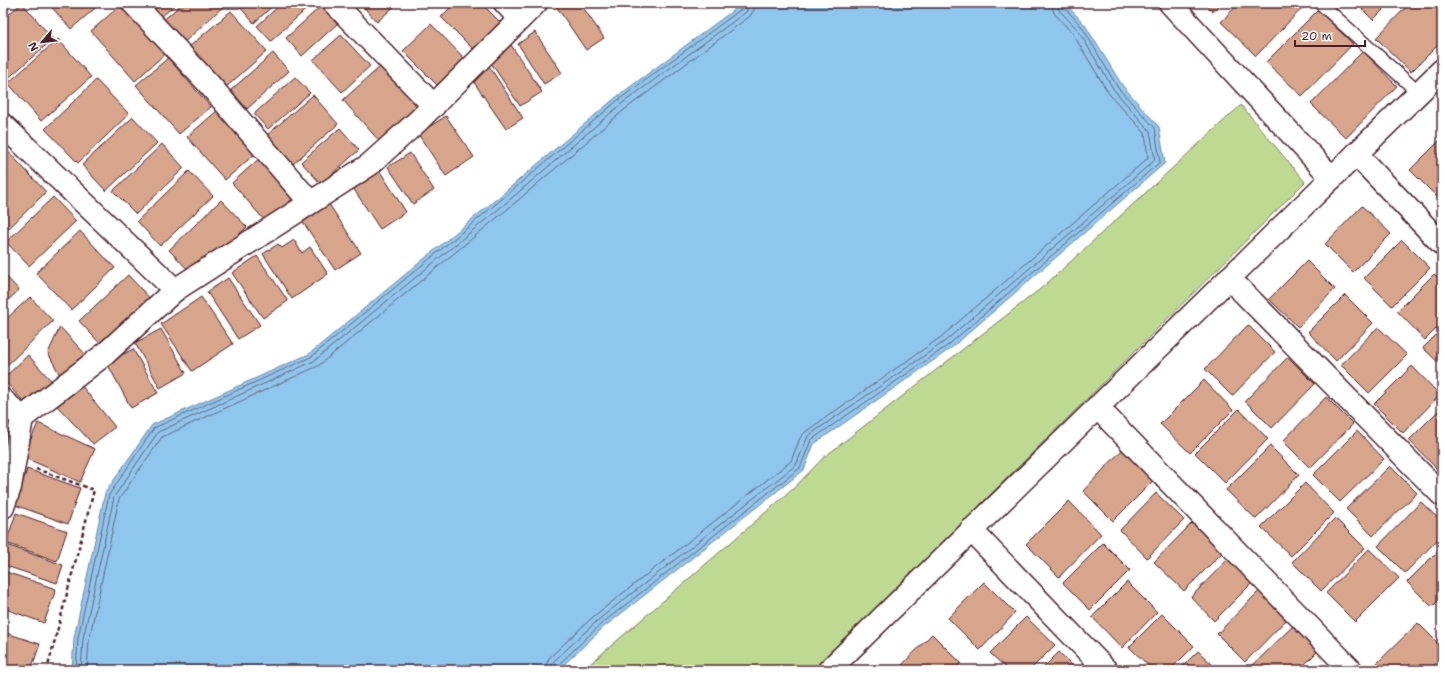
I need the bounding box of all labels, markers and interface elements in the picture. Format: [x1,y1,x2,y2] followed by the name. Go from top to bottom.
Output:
[22,22,62,62] north arrow
[1295,22,1365,48] scale bar
[1301,28,1332,44] text: 20 m
[25,39,42,54] text: N

